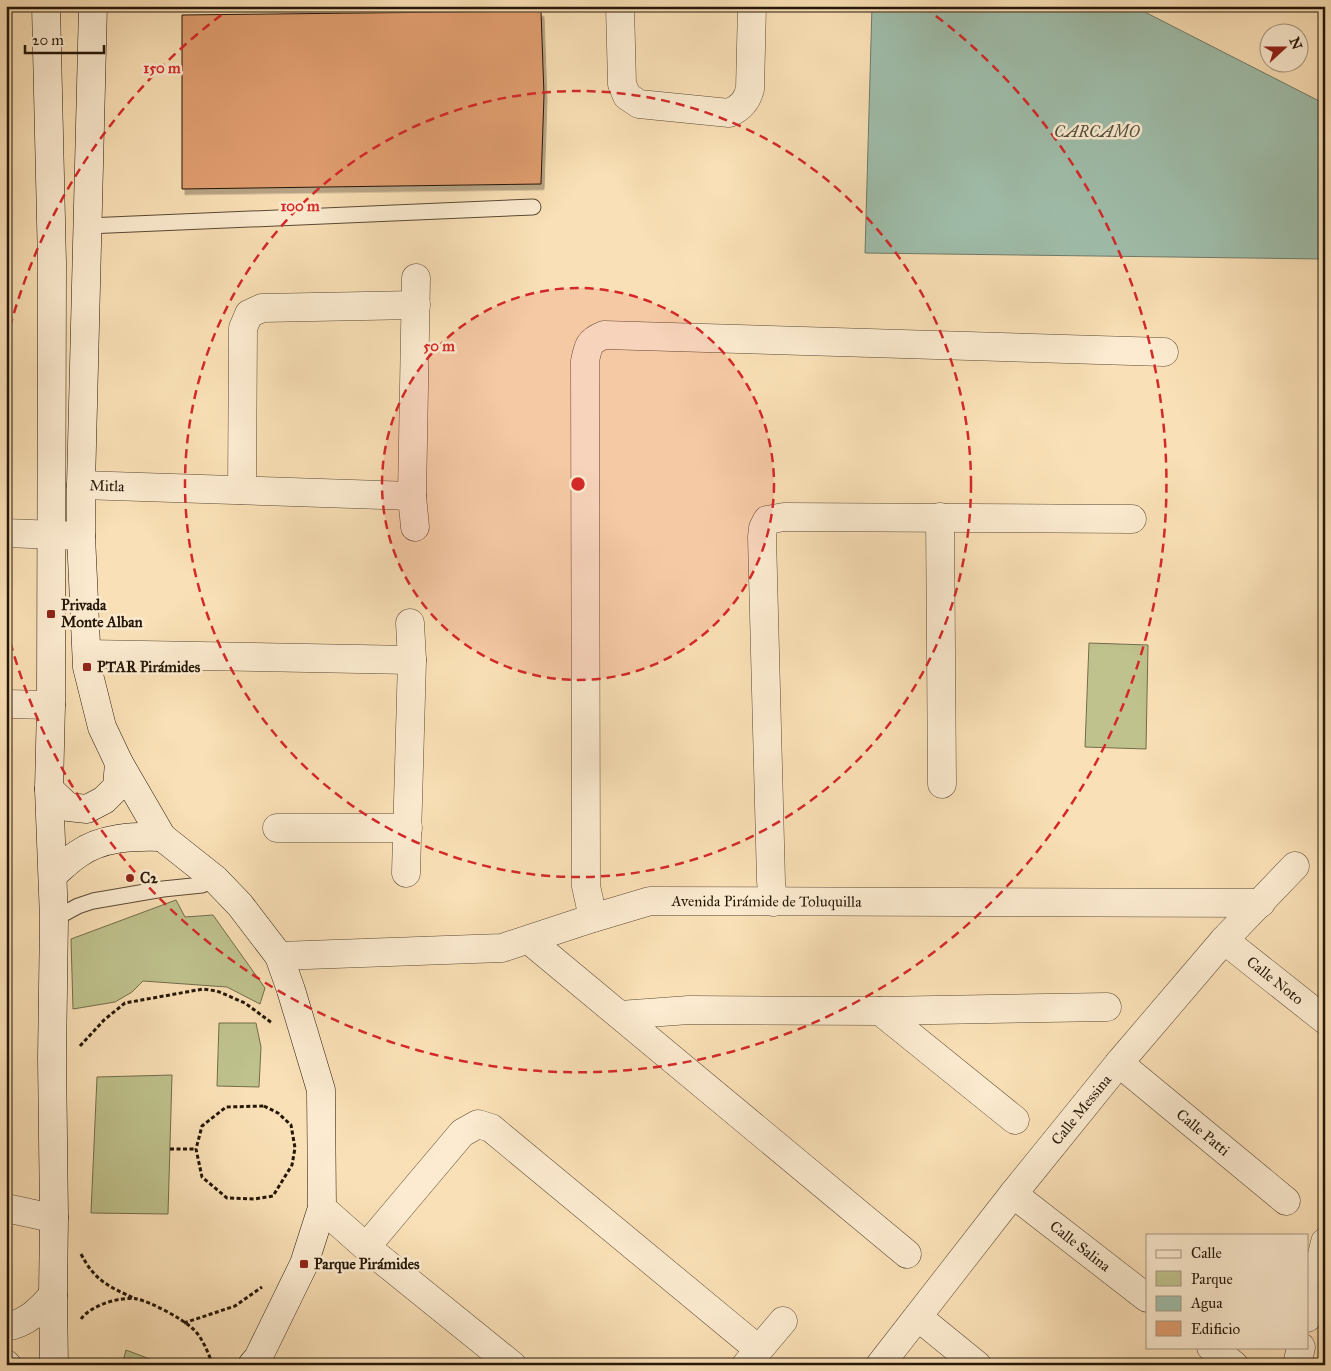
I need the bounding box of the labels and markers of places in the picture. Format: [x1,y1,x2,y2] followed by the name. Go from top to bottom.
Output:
[569,475,587,493] centre of rings
[61,596,144,631] place label: Privada Monte Alban
[45,608,57,620] marker: Privada Monte Alban
[97,658,201,676] place label: PTAR Pirámides
[81,661,93,673] marker: PTAR Pirámides
[140,869,158,887] place label: C2
[124,872,136,884] marker: C2
[314,1255,420,1274] place label: Parque Pirámides
[298,1258,310,1270] marker: Parque Pirámides

